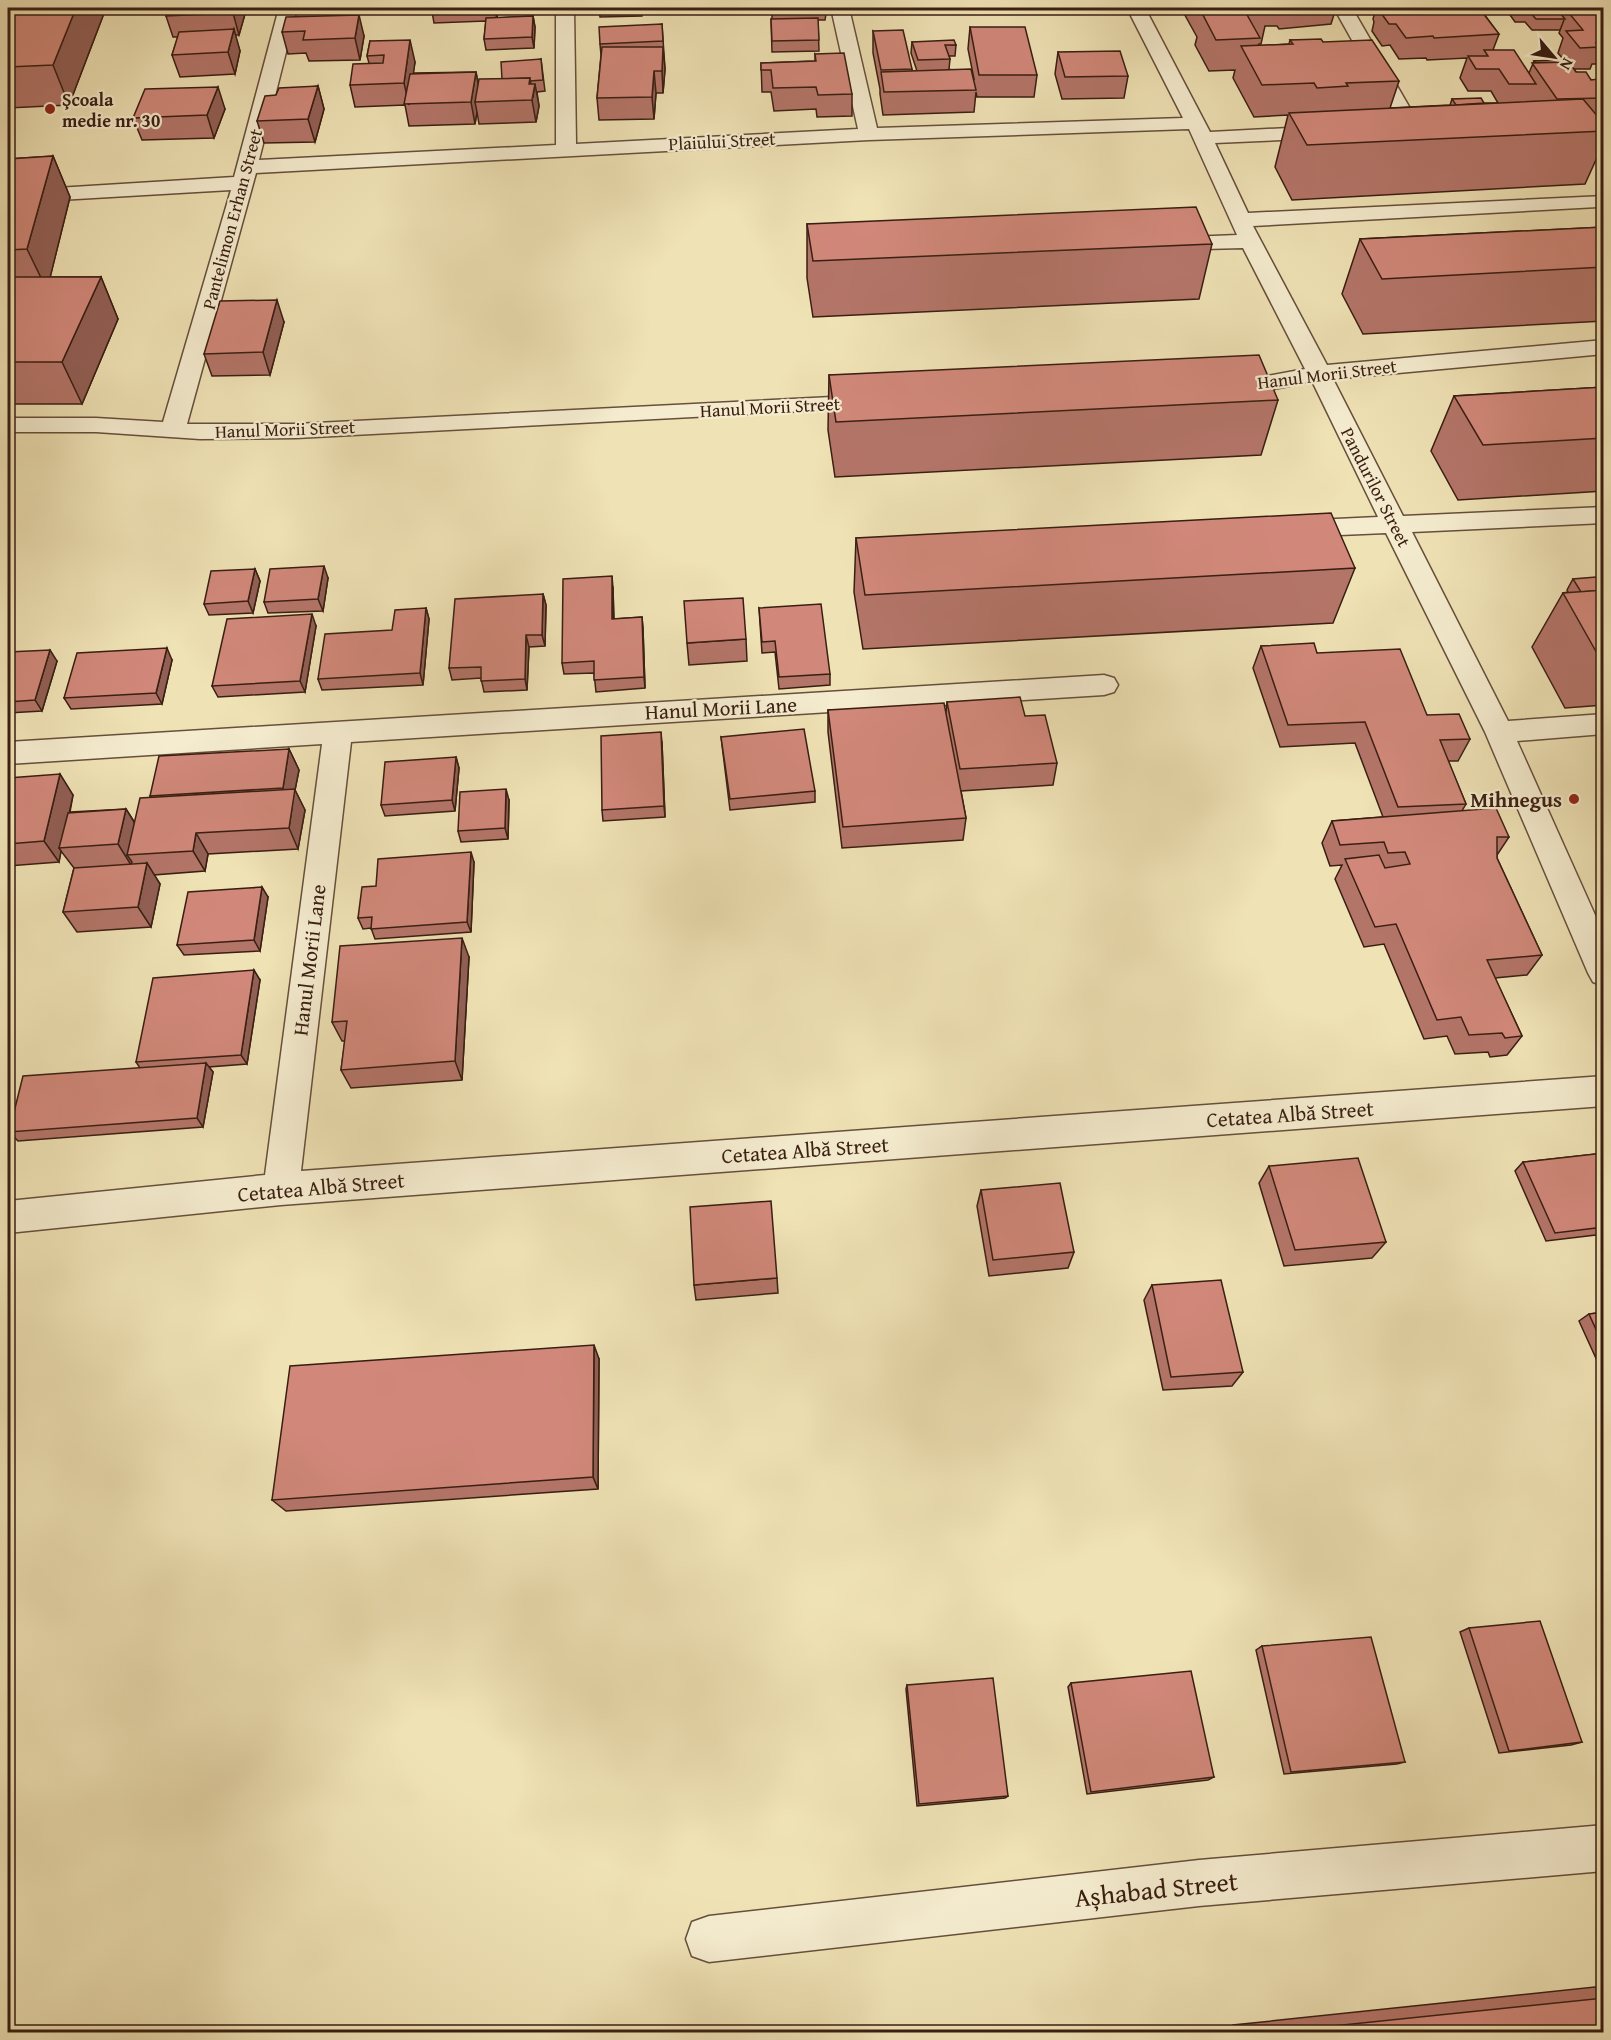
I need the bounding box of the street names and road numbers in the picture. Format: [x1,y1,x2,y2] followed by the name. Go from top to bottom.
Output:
[195,125,269,312] street label: Pantelimon Erhan Street
[668,125,777,157] street label: Plaiului Street
[1256,352,1399,396] street label: Hanul Morii Street
[699,390,841,424] street label: Hanul Morii Street
[214,413,356,445] street label: Hanul Morii Street
[1334,422,1418,552] street label: Pandurilor Street
[644,689,798,727] street label: Hanul Morii Lane
[284,882,334,1037] street label: Hanul Morii Lane
[1205,1093,1375,1135] street label: Cetatea Albă Street
[720,1129,890,1171] street label: Cetatea Albă Street
[236,1164,406,1210] street label: Cetatea Albă Street
[1072,1861,1240,1917] street label: Așhabad Street

